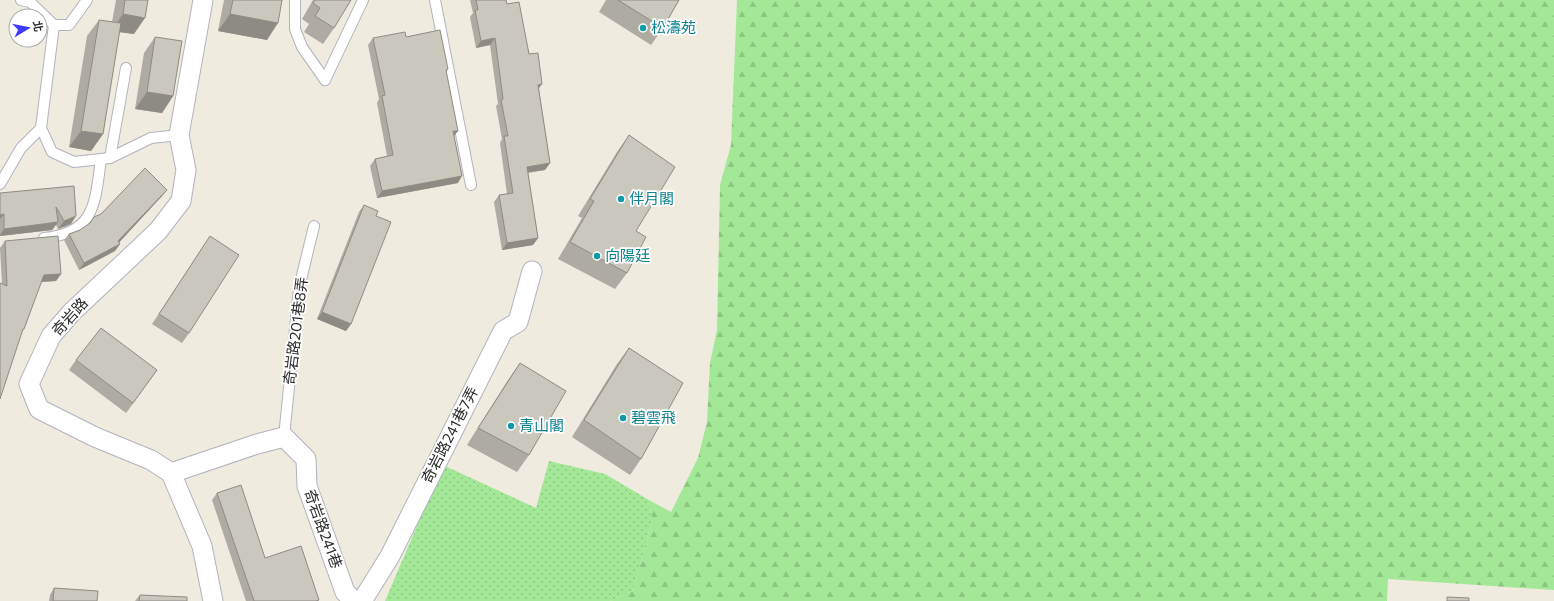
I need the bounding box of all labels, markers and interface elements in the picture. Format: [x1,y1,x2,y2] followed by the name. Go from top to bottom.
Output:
[8,8,48,48] north arrow
[651,18,696,36] place label: 松濤苑
[31,20,46,33] text: 北
[638,23,648,33] marker: 松濤苑
[629,189,674,207] place label: 伴月閣
[616,194,626,204] marker: 伴月閣
[605,246,650,264] place label: 向陽廷
[592,251,602,261] marker: 向陽廷
[279,276,311,386] street label: 奇岩路201巷8弄
[48,294,91,339] street label: 奇岩路
[417,383,481,486] street label: 奇岩路241巷7弄
[631,408,676,426] place label: 碧雲飛
[618,413,628,423] marker: 碧雲飛
[519,416,564,434] place label: 青山閣
[506,421,516,431] marker: 青山閣
[301,487,347,571] street label: 奇岩路241巷

